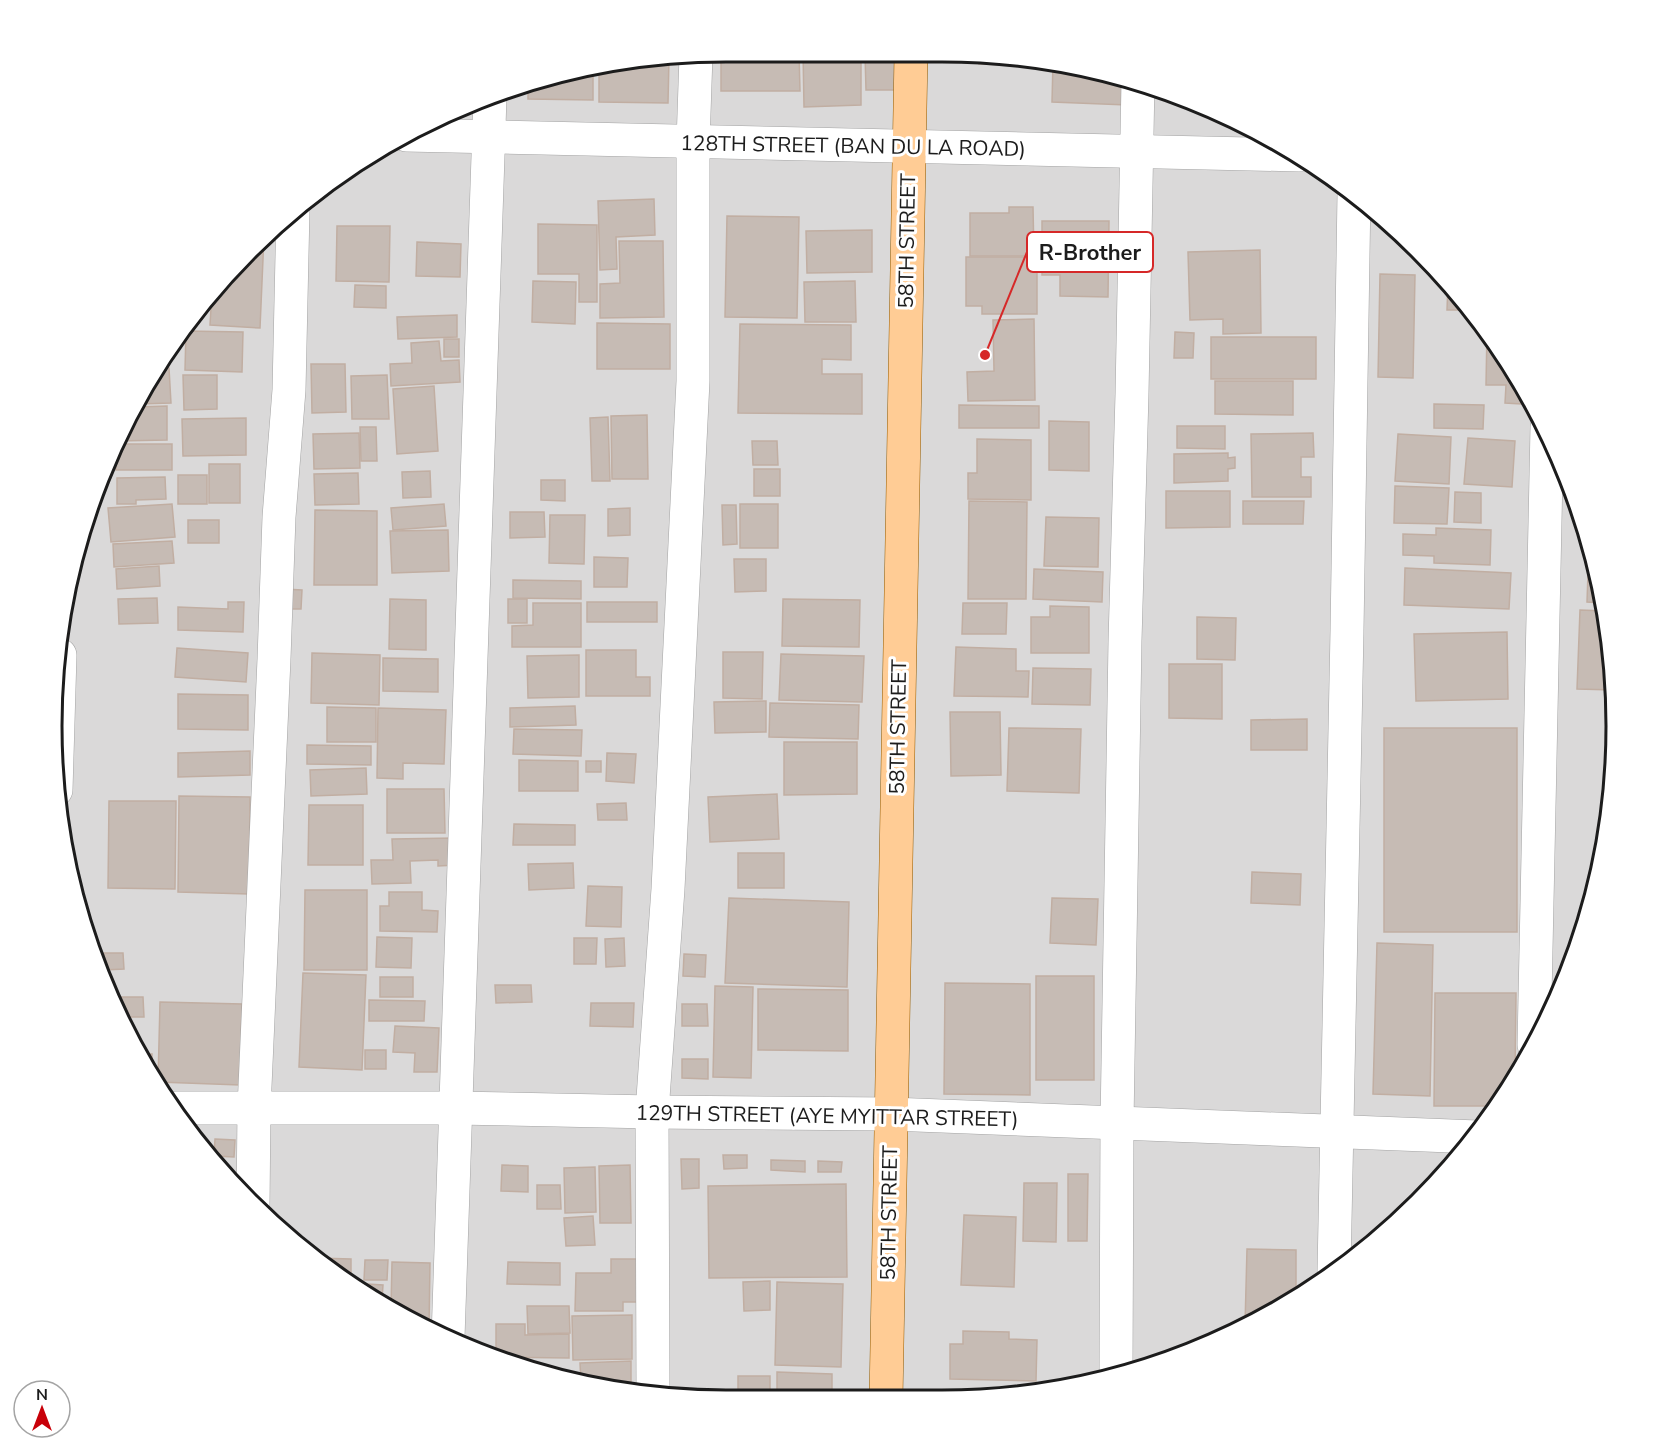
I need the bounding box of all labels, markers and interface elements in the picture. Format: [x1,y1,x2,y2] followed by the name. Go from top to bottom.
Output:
[680,129,1026,163] street label: 128TH STREET (BAN DU LA ROAD)
[892,173,922,309] street label: 58TH STREET
[1027,232,1153,272] callout: R-Brother
[1039,238,1141,268] text: R-Brother
[883,659,913,795] street label: 58TH STREET
[635,1099,1019,1133] street label: 129TH STREET (AYE MYITTAR STREET)
[874,1145,904,1281] street label: 58TH STREET
[12,1379,72,1439] north arrow
[36,1384,48,1406] text: N

